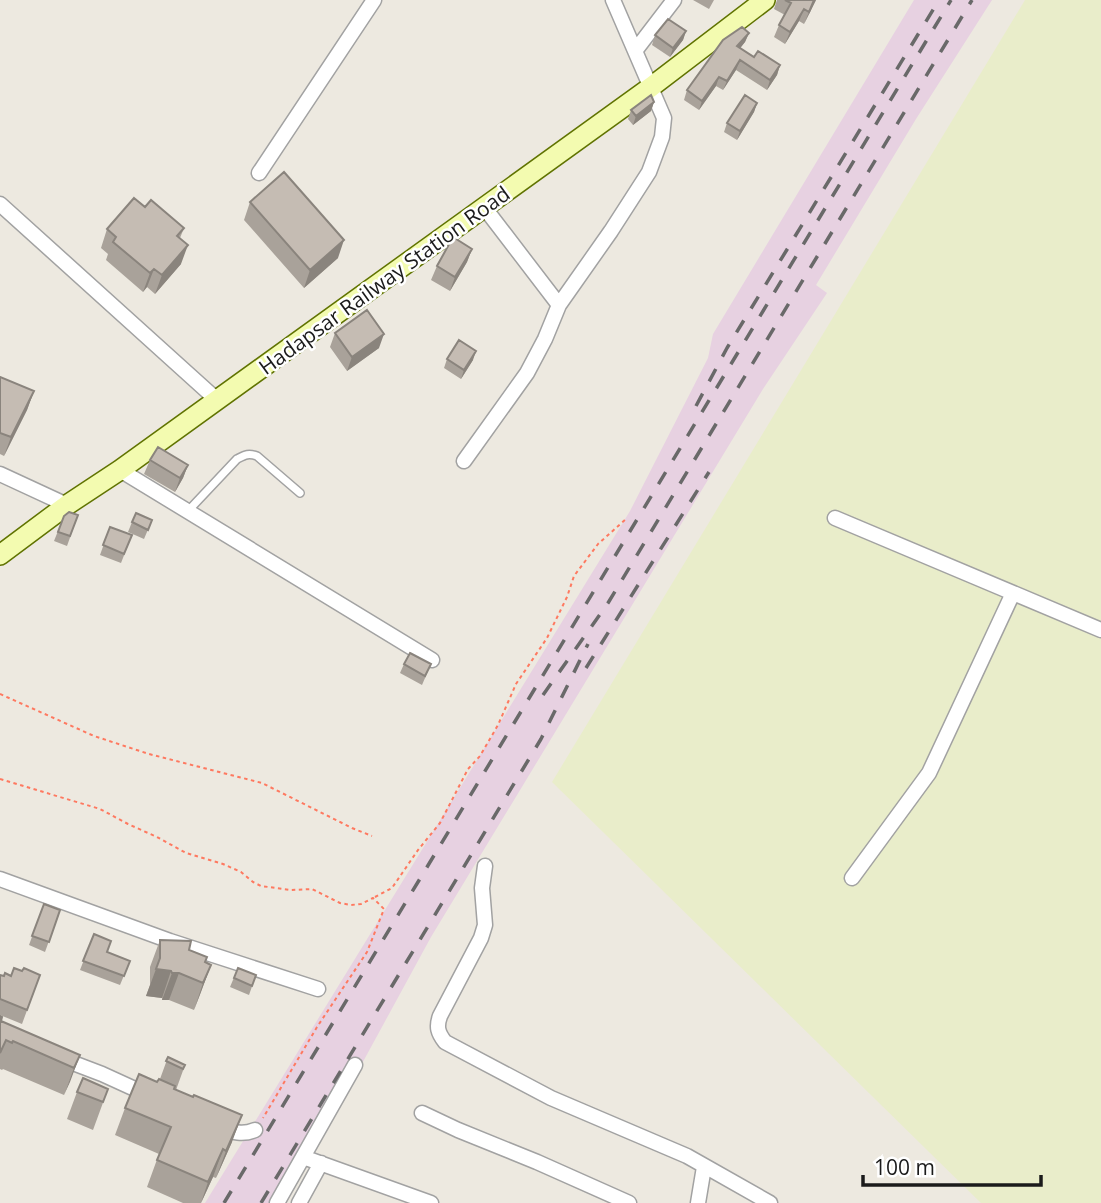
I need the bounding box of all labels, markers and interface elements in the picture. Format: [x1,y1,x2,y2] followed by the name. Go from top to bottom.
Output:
[253,179,515,381] street label: Hadapsar Railway Station Road
[863,1144,1042,1188] scale bar
[874,1153,935,1181] text: 100 m

